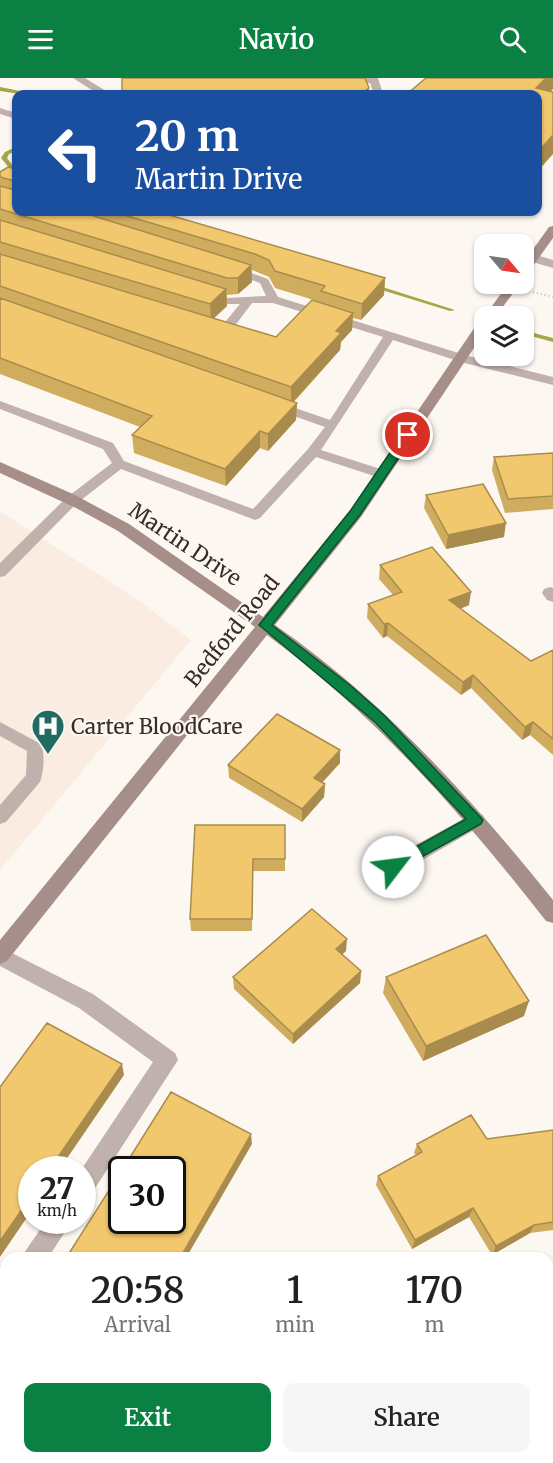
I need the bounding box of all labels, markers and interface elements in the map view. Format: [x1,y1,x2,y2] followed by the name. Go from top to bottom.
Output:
[239,22,314,56] text: Navio
[24,23,57,56] icon: menu
[496,23,529,56] icon: search
[135,110,239,162] text: 20 m
[36,114,114,192] icon: left
[135,162,302,196] text: Martin Drive
[474,234,534,294] north arrow
[474,234,534,366] map controls
[474,306,534,366] button: layers
[382,409,433,460] pin
[391,418,424,451] icon: arrive
[124,496,247,592] street label: Martin Drive
[179,569,285,692] street label: Bedford Road
[30,708,66,755] hospital icon: Carter BloodCare
[71,713,243,740] place label: Carter BloodCare
[361,835,425,899] position arrow
[108,1156,186,1234] speed limit sign: 30
[40,1169,74,1207] text: 27
[37,1201,77,1220] text: km/h
[91,1268,185,1313] text: 20:58
[287,1268,303,1313] text: 1
[406,1268,463,1313] text: 170
[104,1312,171,1337] text: Arrival
[275,1312,315,1337] text: min
[425,1312,444,1337] text: m
[24,1383,271,1452] button: Exit
[283,1383,530,1452] button: Share

